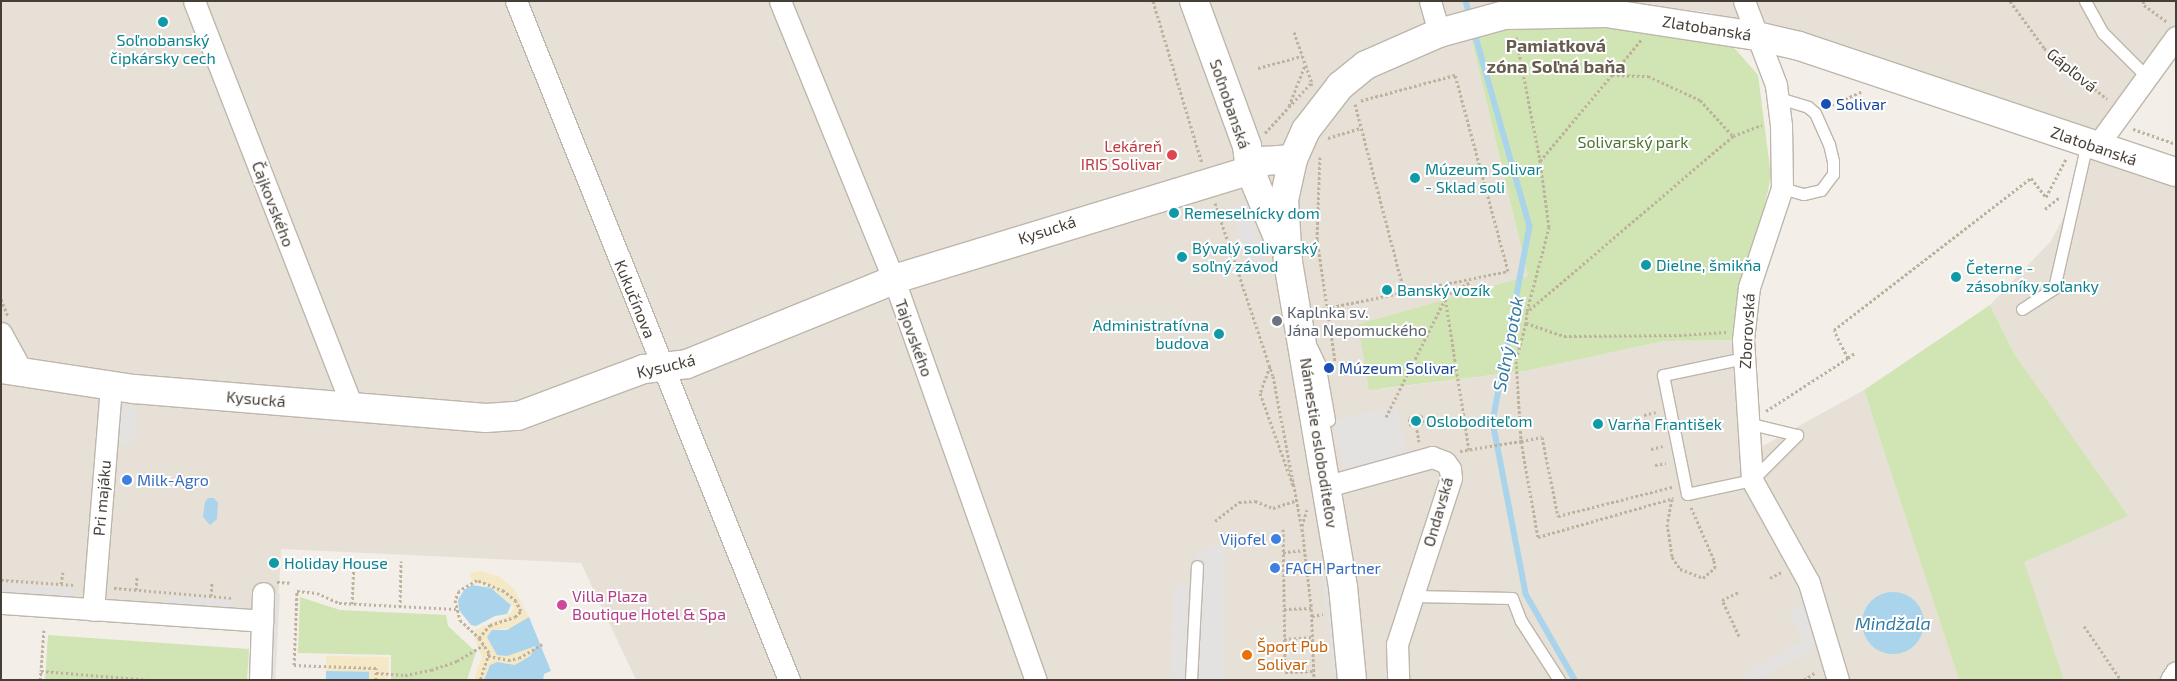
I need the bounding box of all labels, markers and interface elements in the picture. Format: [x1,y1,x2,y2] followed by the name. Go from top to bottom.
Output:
[1661,11,1753,45] street label: Zlatobanská
[157,16,169,28] marker: Soľnobanský čipkársky cech
[110,30,216,68] place label: Soľnobanský čipkársky cech
[1486,35,1626,78] district label: Pamiatková zóna Soľná baňa
[2043,44,2101,96] street label: Gápľová
[1206,57,1254,151] street label: Soľnobanská
[1836,94,1886,114] place label: Solivar
[1820,98,1832,110] marker: Solivar
[2048,122,2140,170] street label: Zlatobanská
[1577,132,1689,152] park label: Solivarský park
[1081,136,1162,174] place label: Lekáreň IRIS Solivar
[1166,149,1178,161] marker: Lekáreň IRIS Solivar
[248,158,298,250] street label: Čajkovského
[1425,159,1542,197] place label: Múzeum Solivar - Sklad soli
[1409,172,1421,184] marker: Múzeum Solivar - Sklad soli
[1184,203,1320,223] place label: Remeselnícky dom
[1168,207,1180,219] marker: Remeselnícky dom
[1016,212,1078,248] street label: Kysucká
[1192,238,1318,276] place label: Bývalý solivarský soľný závod
[1176,251,1188,263] marker: Bývalý solivarský soľný závod
[1656,255,1761,275] place label: Dielne, šmikňa
[611,257,659,341] street label: Kukučínova
[1966,258,2099,296] place label: Četerne - zásobníky soľanky
[1640,259,1652,271] marker: Dielne, šmikňa
[1950,271,1962,283] marker: Četerne - zásobníky soľanky
[1397,280,1491,300] place label: Banský vozík
[1381,284,1393,296] marker: Banský vozík
[1735,293,1759,369] street label: Zborovská
[1488,295,1528,393] water label: Soľný potok
[891,297,937,379] street label: Tajovského
[1287,302,1427,340] place label: Kaplnka sv. Jána Nepomuckého
[1093,315,1209,353] place label: Administratívna budova
[1271,315,1283,327] marker: Kaplnka sv. Jána Nepomuckého
[1213,328,1225,340] marker: Administratívna budova
[635,350,697,382] street label: Kysucká
[1296,356,1342,530] street label: Námestie osloboditeľov
[1339,358,1456,378] place label: Múzeum Solivar
[1323,362,1335,374] marker: Múzeum Solivar
[226,387,286,411] street label: Kysucká
[1426,411,1533,431] place label: Osloboditeľom
[1608,414,1722,434] place label: Varňa František
[1410,415,1422,427] marker: Osloboditeľom
[1592,418,1604,430] marker: Varňa František
[89,459,115,537] street label: Pri majáku
[137,470,209,490] place label: Milk-Agro
[121,474,133,486] marker: Milk-Agro
[1419,475,1457,549] street label: Ondavská
[1220,529,1266,549] place label: Vijofel
[1270,533,1282,545] marker: Vijofel
[284,553,388,573] place label: Holiday House
[268,557,280,569] marker: Holiday House
[1285,558,1381,578] place label: FACH Partner
[1269,562,1281,574] marker: FACH Partner
[572,586,726,624] place label: Villa Plaza Boutique Hotel & Spa
[556,599,568,611] marker: Villa Plaza Boutique Hotel & Spa
[1855,612,1931,634] water label: Mindžala
[1257,636,1328,674] place label: Šport Pub Solivar
[1241,649,1253,661] marker: Šport Pub Solivar

